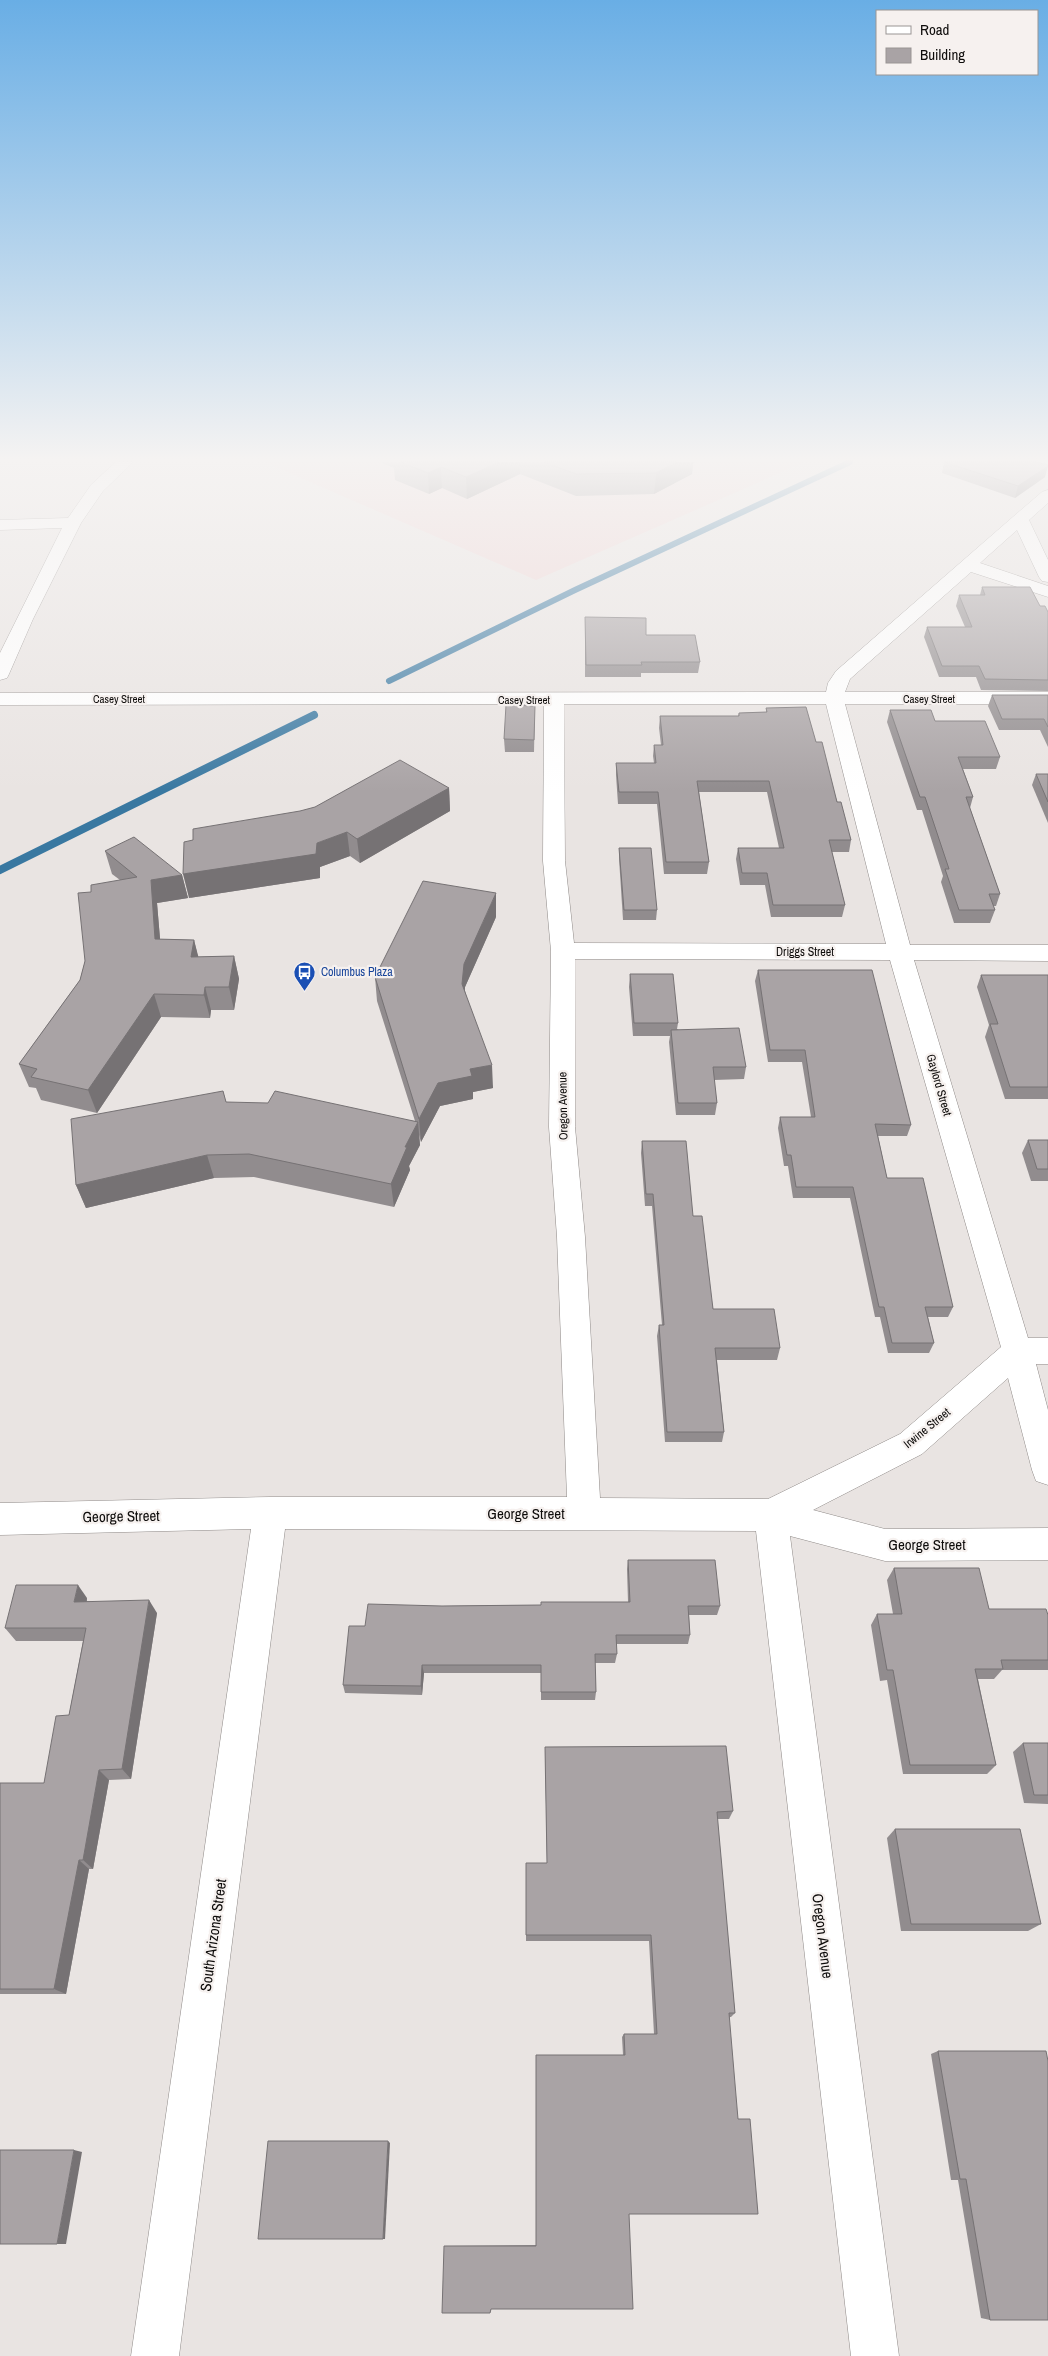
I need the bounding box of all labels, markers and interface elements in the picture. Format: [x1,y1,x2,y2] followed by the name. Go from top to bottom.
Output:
[876,10,1038,75] legend
[920,19,949,40] text: Road
[920,44,965,65] text: Building
[93,692,146,706] street label: Casey Street
[903,692,956,706] street label: Casey Street
[498,693,551,707] street label: Casey Street
[776,944,834,960] street label: Driggs Street
[293,960,317,991] bus stop icon: Columbus Plaza
[321,964,393,980] place label: Columbus Plaza
[923,1052,956,1118] street label: Gaylord Street
[554,1072,572,1140] street label: Oregon Avenue
[900,1404,954,1452] street label: Irwine Street
[487,1503,565,1524] street label: George Street
[82,1505,160,1527] street label: George Street
[888,1534,966,1555] street label: George Street
[195,1877,231,1993] street label: South Arizona Street
[807,1892,839,1980] street label: Oregon Avenue

